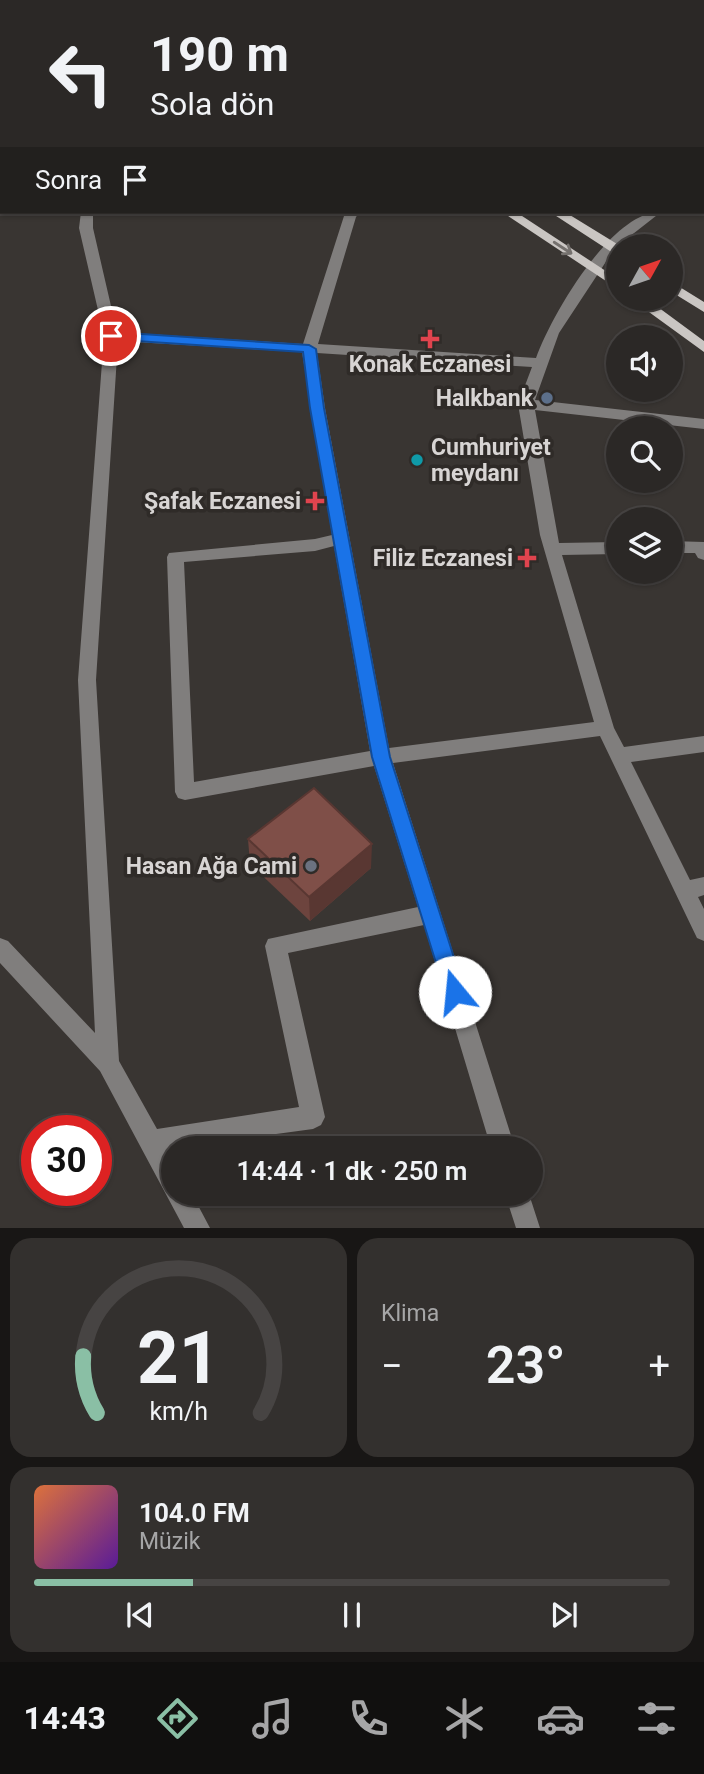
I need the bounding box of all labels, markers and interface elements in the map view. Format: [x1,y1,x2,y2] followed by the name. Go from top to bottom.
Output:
[150,26,289,83] text: 190 m
[35,28,126,119] icon: left
[150,85,274,123] text: Sola dön
[116,161,154,199] icon: arrive
[35,165,102,195] text: Sonra
[606,234,682,312] north arrow
[606,234,683,584] map controls
[553,240,572,255] one-way arrow
[81,306,141,366] pin
[92,317,130,355] icon: arrive
[606,325,683,402] button: sound
[422,331,438,347] marker: Konak Eczanesi
[349,351,511,378] place label: Konak Eczanesi
[436,385,534,412] place label: Halkbank
[539,390,555,406] marker: Halkbank
[606,416,683,493] button: search
[431,434,551,487] place label: Cumhuriyet meydanı
[409,452,425,468] marker: Cumhuriyet meydanı
[144,488,301,515] place label: Şafak Eczanesi
[307,493,323,509] marker: Şafak Eczanesi
[606,507,683,584] button: layers
[373,545,513,572] place label: Filiz Eczanesi
[519,550,535,566] marker: Filiz Eczanesi
[126,853,297,880] place label: Hasan Ağa Cami
[303,858,319,874] marker: Hasan Ağa Cami
[418,955,492,1029] position arrow
[21,1115,112,1206] speed limit sign: 30
[237,1156,467,1186] text: 14:44 · 1 dk · 250 m
[381,1300,439,1327] text: Klima
[137,1316,220,1402] text: 21
[486,1335,565,1396] text: 23°
[381,1344,403,1388] text: −
[648,1344,670,1388] text: +
[149,1397,208,1426] text: km/h
[139,1498,250,1528] text: 104.0 FM
[139,1528,200,1555] text: Müzik
[121,1596,159,1634] icon: previous
[333,1596,371,1634] icon: pause
[545,1596,583,1634] icon: next
[153,1694,202,1743] icon: directions
[248,1694,297,1743] icon: music
[344,1694,393,1743] icon: phone
[440,1694,489,1743] icon: climate
[536,1694,585,1743] icon: car
[632,1694,681,1743] icon: filters
[23,1699,106,1737] text: 14:43

